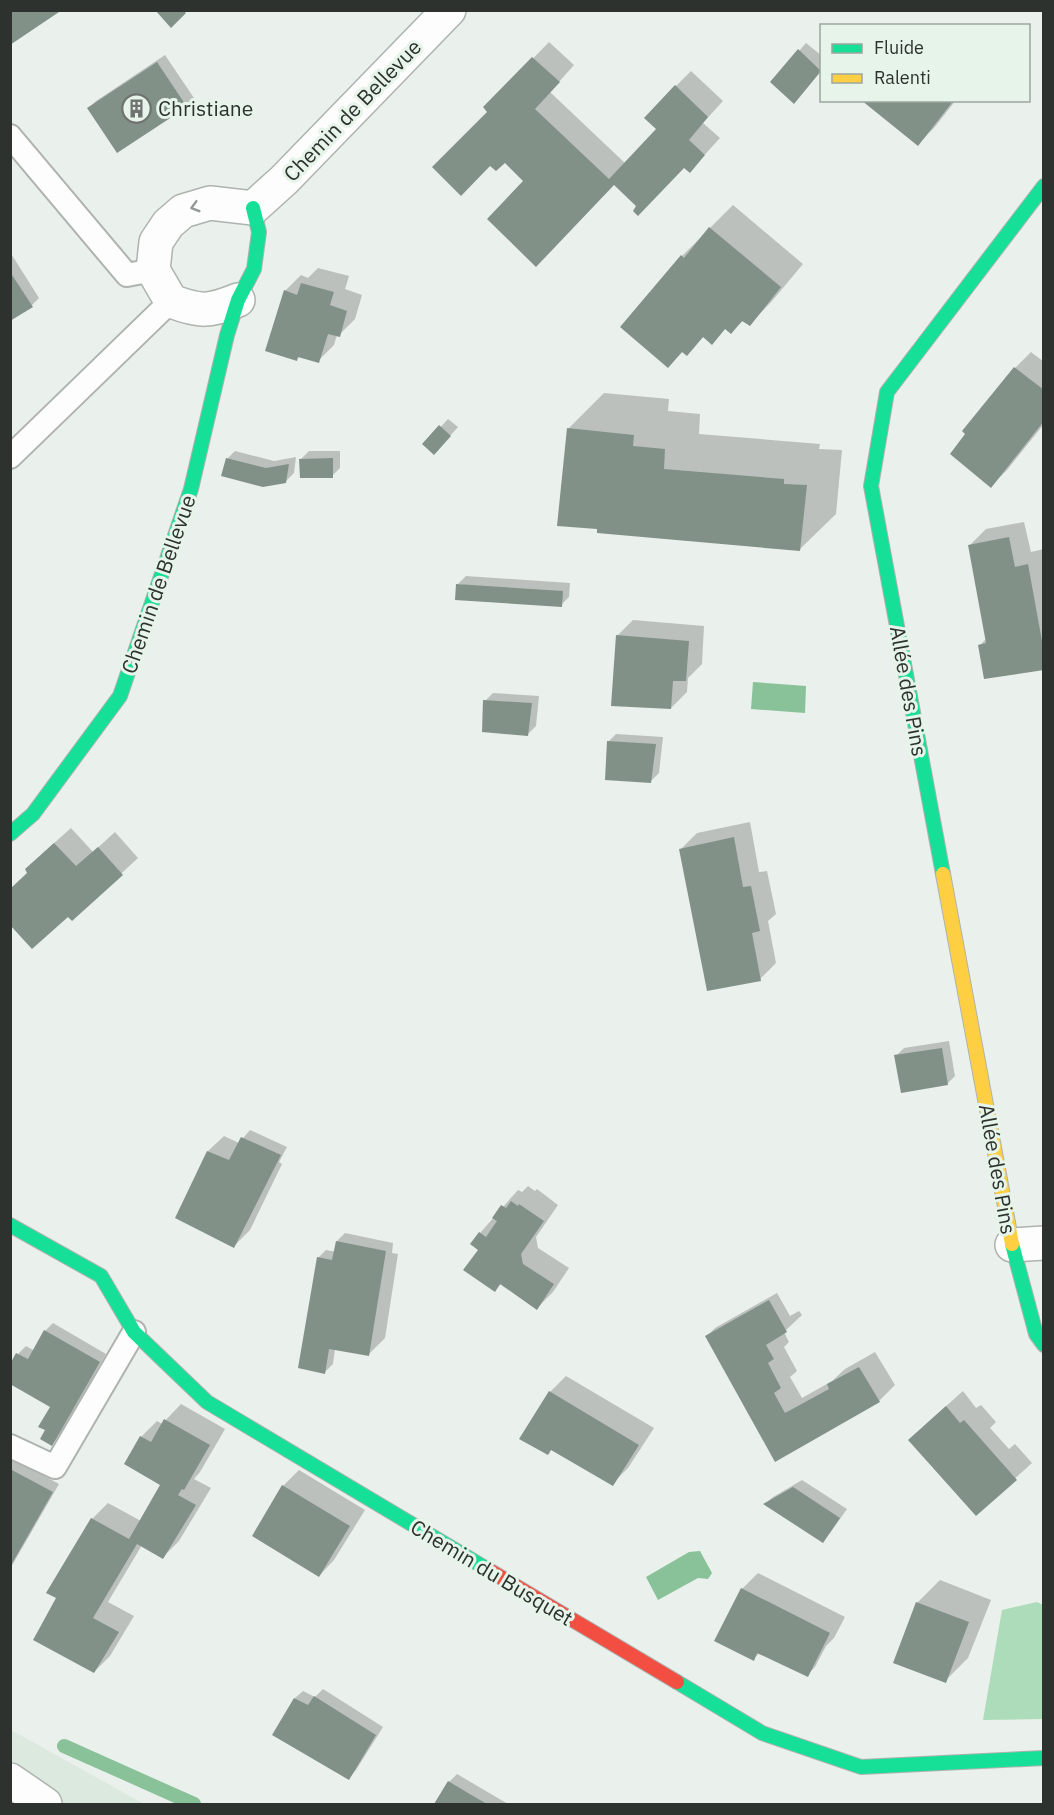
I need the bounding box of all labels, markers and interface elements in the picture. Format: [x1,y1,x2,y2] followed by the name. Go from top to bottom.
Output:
[820,24,1030,102] legend
[277,33,427,187] street label: Chemin de Bellevue
[874,36,924,59] text: Fluide
[874,66,931,89] text: Ralenti
[121,92,153,124] building icon: Christiane
[158,94,253,122] place label: Christiane
[191,200,201,213] one-way arrow
[114,491,202,677] street label: Chemin de Bellevue
[884,624,934,758] street label: Allée des Pins
[973,1102,1023,1236] street label: Allée des Pins
[406,1512,578,1632] street label: Chemin du Busquet

